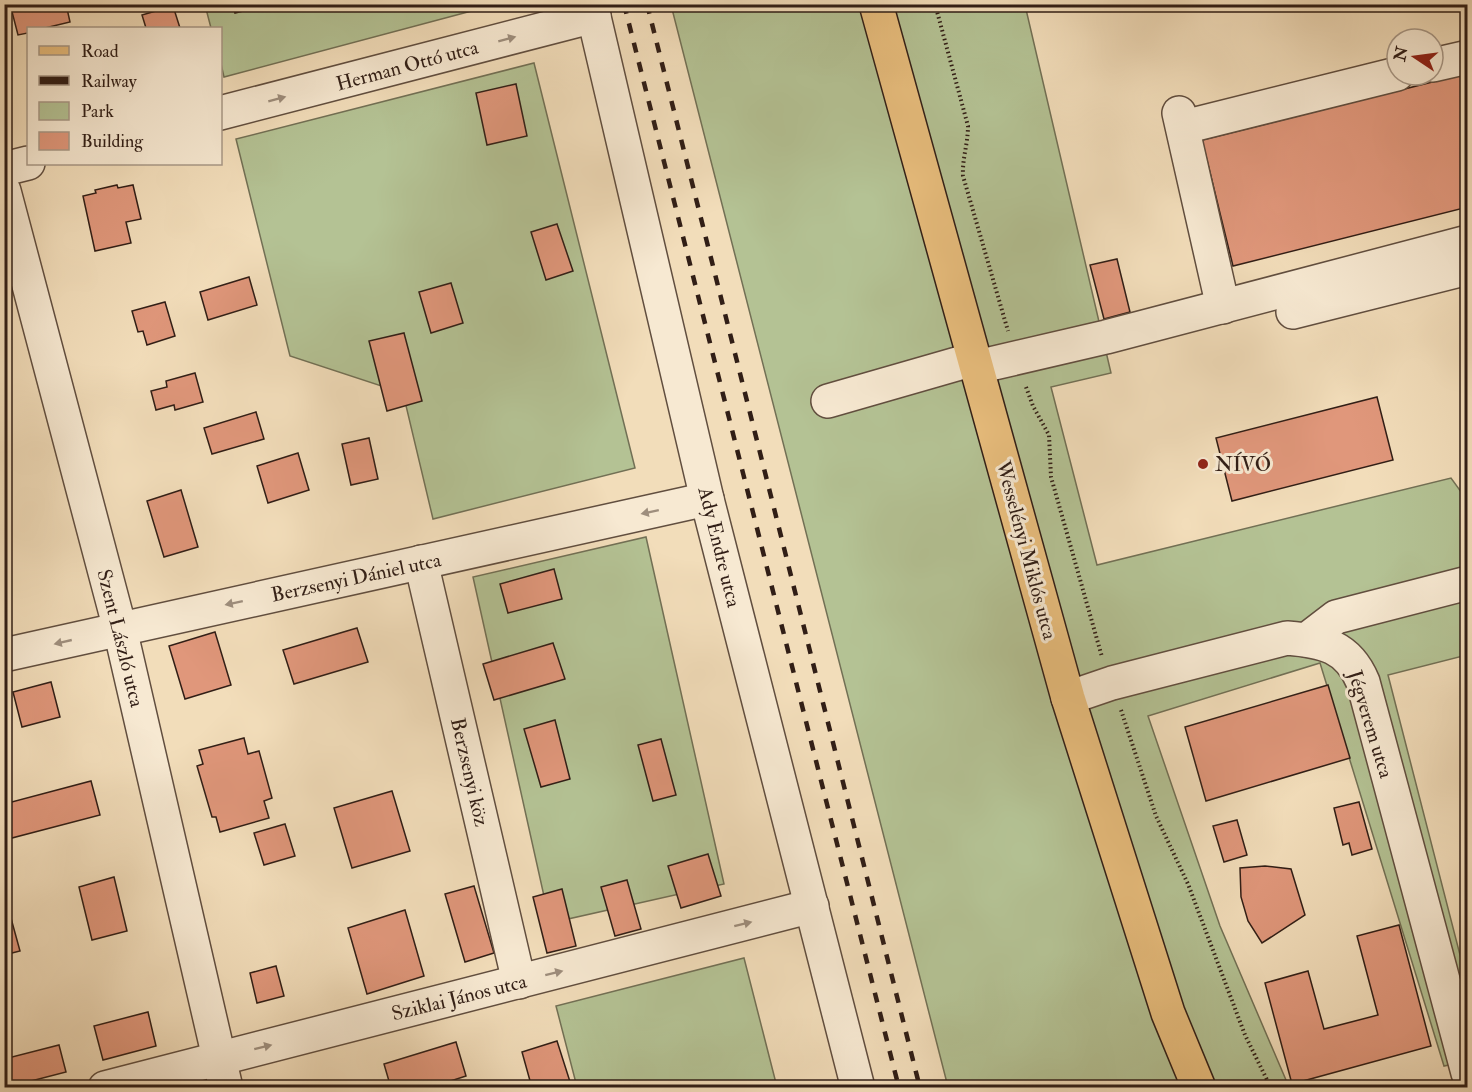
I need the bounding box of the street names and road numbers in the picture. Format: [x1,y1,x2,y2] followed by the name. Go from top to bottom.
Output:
[333,34,482,96] street label: Herman Ottó utca
[990,457,1063,643] street label: Wesselényi Miklós utca
[692,483,747,611] street label: Ady Endre utca
[269,547,444,608] street label: Berzsenyi Dániel utca
[91,567,150,710] street label: Szent László utca
[1342,666,1399,782] street label: Jégverem utca
[445,715,494,829] street label: Berzsenyi köz
[389,968,530,1026] street label: Sziklai János utca

